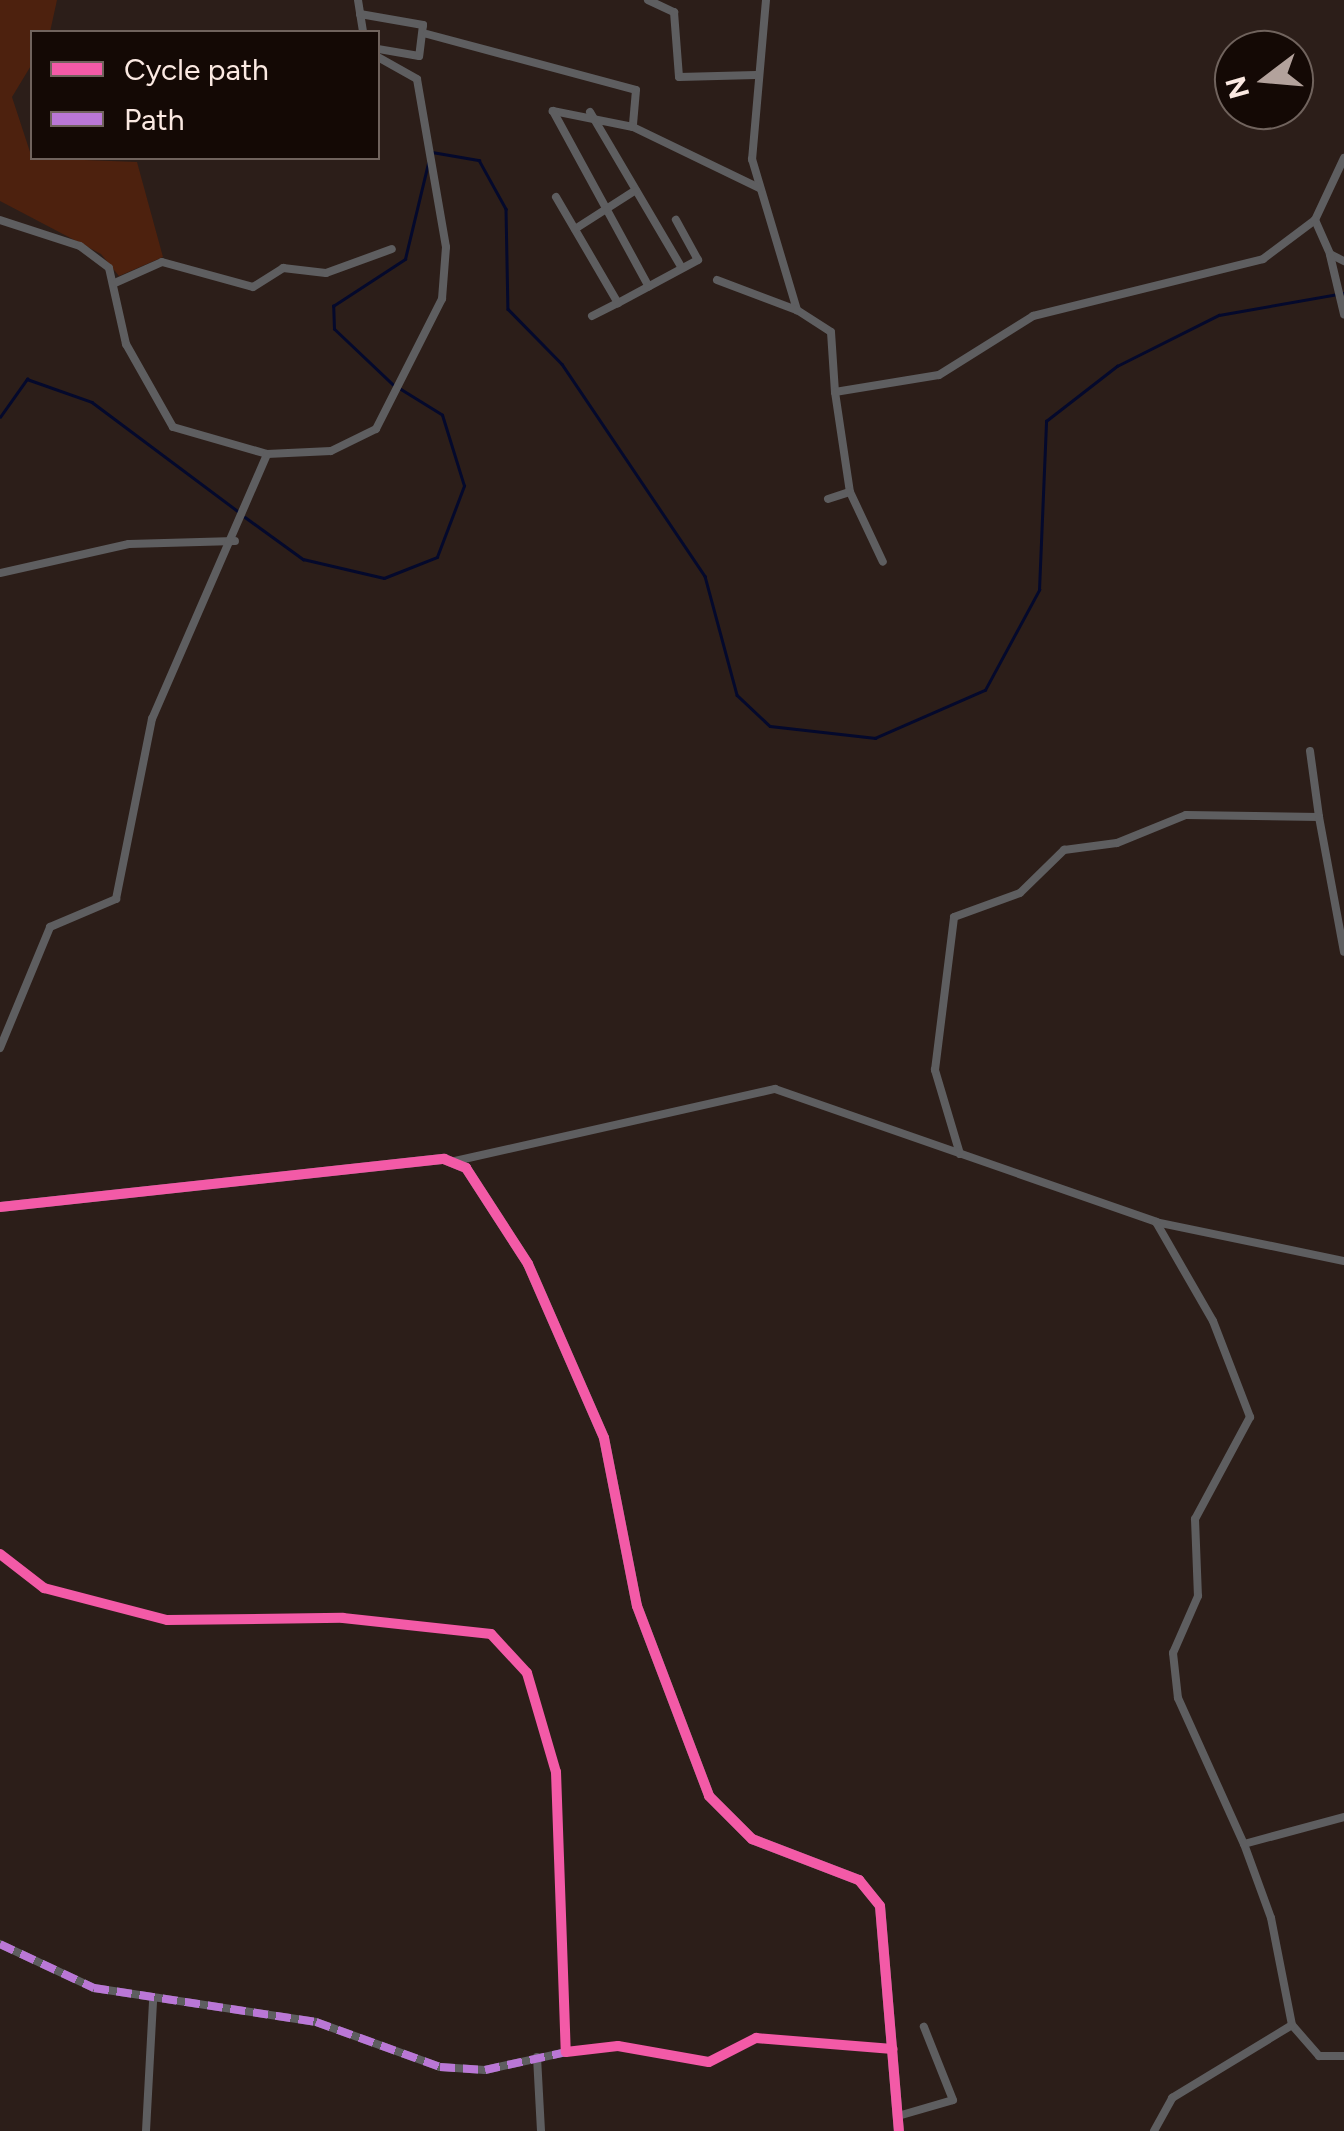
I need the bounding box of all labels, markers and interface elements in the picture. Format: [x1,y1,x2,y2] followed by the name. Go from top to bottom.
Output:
[30,30,380,160] legend
[1214,30,1314,130] north arrow
[124,51,269,88] text: Cycle path
[1218,73,1256,103] text: N
[124,101,184,138] text: Path

